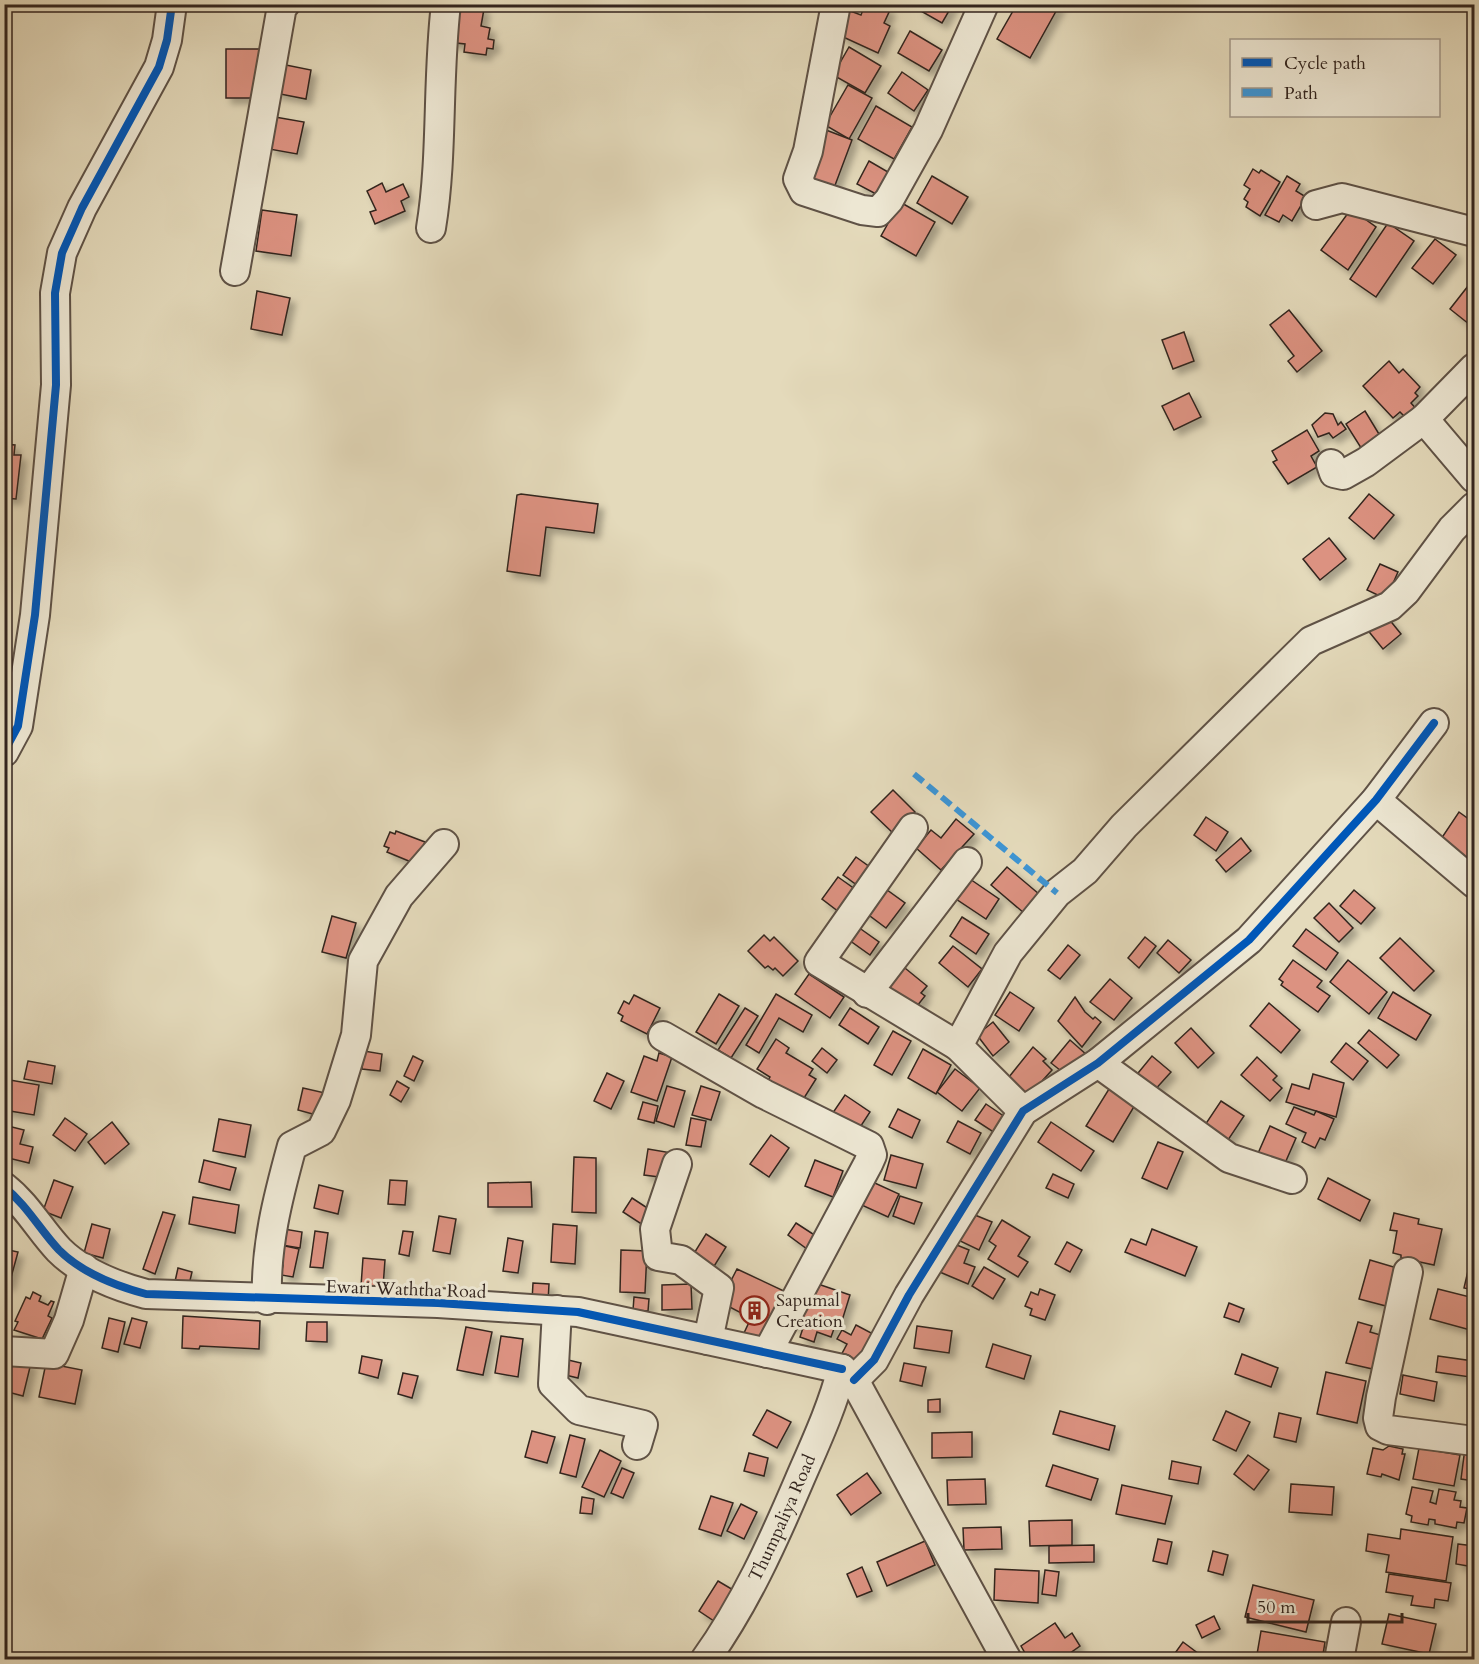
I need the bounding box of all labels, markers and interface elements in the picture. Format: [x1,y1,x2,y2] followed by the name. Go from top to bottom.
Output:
[1230,39,1440,117] legend
[1284,51,1366,76] text: Cycle path
[1284,81,1318,106] text: Path
[325,1274,487,1305] street label: Ewari Waththa Road
[776,1288,844,1334] place label: Sapumal Creation
[739,1294,771,1326] building icon: Sapumal Creation
[743,1450,822,1586] street label: Thumpaliya Road
[1248,1586,1402,1624] scale bar
[1257,1595,1296,1620] text: 50 m

